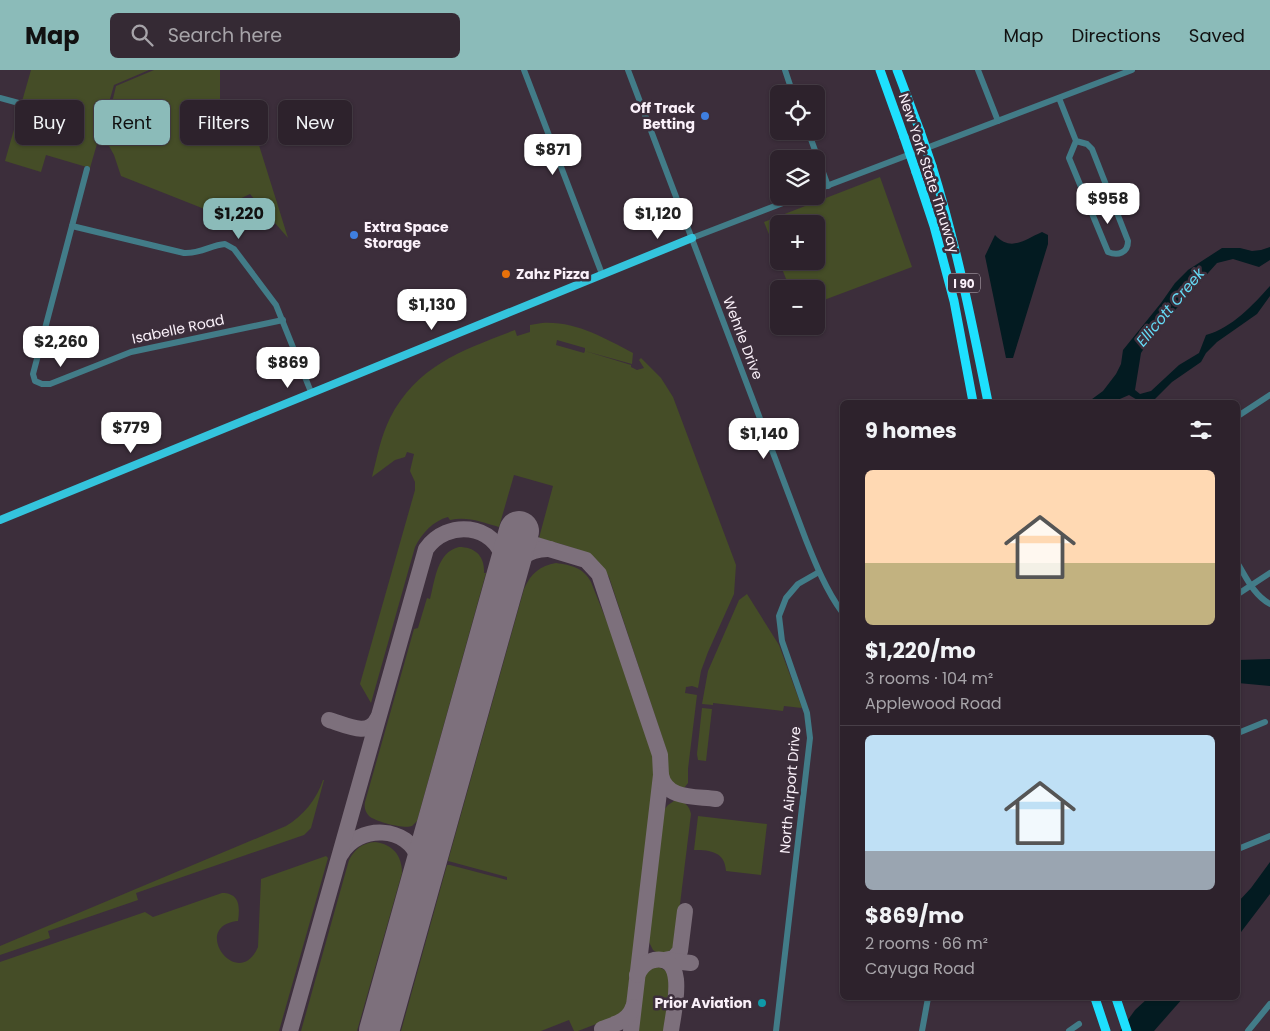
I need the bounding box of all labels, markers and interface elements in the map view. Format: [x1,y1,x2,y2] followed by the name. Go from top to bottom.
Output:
[110,13,460,58] search box
[25,19,80,52] text: Map
[128,21,156,49] icon: search
[168,22,282,49] text: Search here
[1004,23,1043,48] text: Map
[1071,23,1161,48] text: Directions
[1189,23,1245,48] text: Saved
[770,85,825,335] map controls
[770,85,825,140] button: locate
[894,91,964,256] street label: New York State Thruway
[630,98,695,134] place label: Off Track Betting
[15,100,84,145] chip: Buy
[94,100,170,145] chip: Rent
[180,100,268,145] chip: Filters
[278,100,352,145] chip: New
[699,110,711,122] marker: Off Track Betting
[523,134,583,176] pin: $871
[535,138,571,161] text: $871
[770,150,825,205] button: layers
[1078,182,1138,225] pin: $958
[1087,187,1129,210] text: $958
[198,198,280,240] pin: $1,220
[617,198,699,240] pin: $1,120
[214,202,264,225] text: $1,220
[635,202,681,225] text: $1,120
[770,215,825,270] button: +
[364,217,449,253] place label: Extra Space Storage
[348,229,360,241] marker: Extra Space Storage
[1131,262,1210,351] water label: Ellicott Creek
[516,264,589,284] place label: Zahz Pizza
[500,268,512,280] marker: Zahz Pizza
[948,274,980,292] road number: I 90
[770,280,825,335] button: −
[391,288,473,331] pin: $1,130
[408,293,456,316] text: $1,130
[718,294,768,383] street label: Wehrle Drive
[130,309,226,349] street label: Isabelle Road
[20,326,102,368] pin: $2,260
[34,330,88,353] text: $2,260
[258,346,318,389] pin: $869
[268,351,308,374] text: $869
[101,412,161,454] pin: $779
[112,416,150,439] text: $779
[865,416,957,445] text: 9 homes
[1187,416,1215,444] icon: filters
[723,418,805,460] pin: $1,140
[740,422,788,445] text: $1,140
[995,502,1085,592] icon: home
[865,636,976,665] text: $1,220/mo
[865,667,993,690] text: 3 rooms · 104 m²
[865,692,1002,715] text: Applewood Road
[774,725,806,854] street label: North Airport Drive
[995,768,1085,858] icon: home
[865,901,964,930] text: $869/mo
[865,932,988,955] text: 2 rooms · 66 m²
[865,957,975,980] text: Cayuga Road
[654,993,752,1013] place label: Prior Aviation
[756,997,768,1009] marker: Prior Aviation

